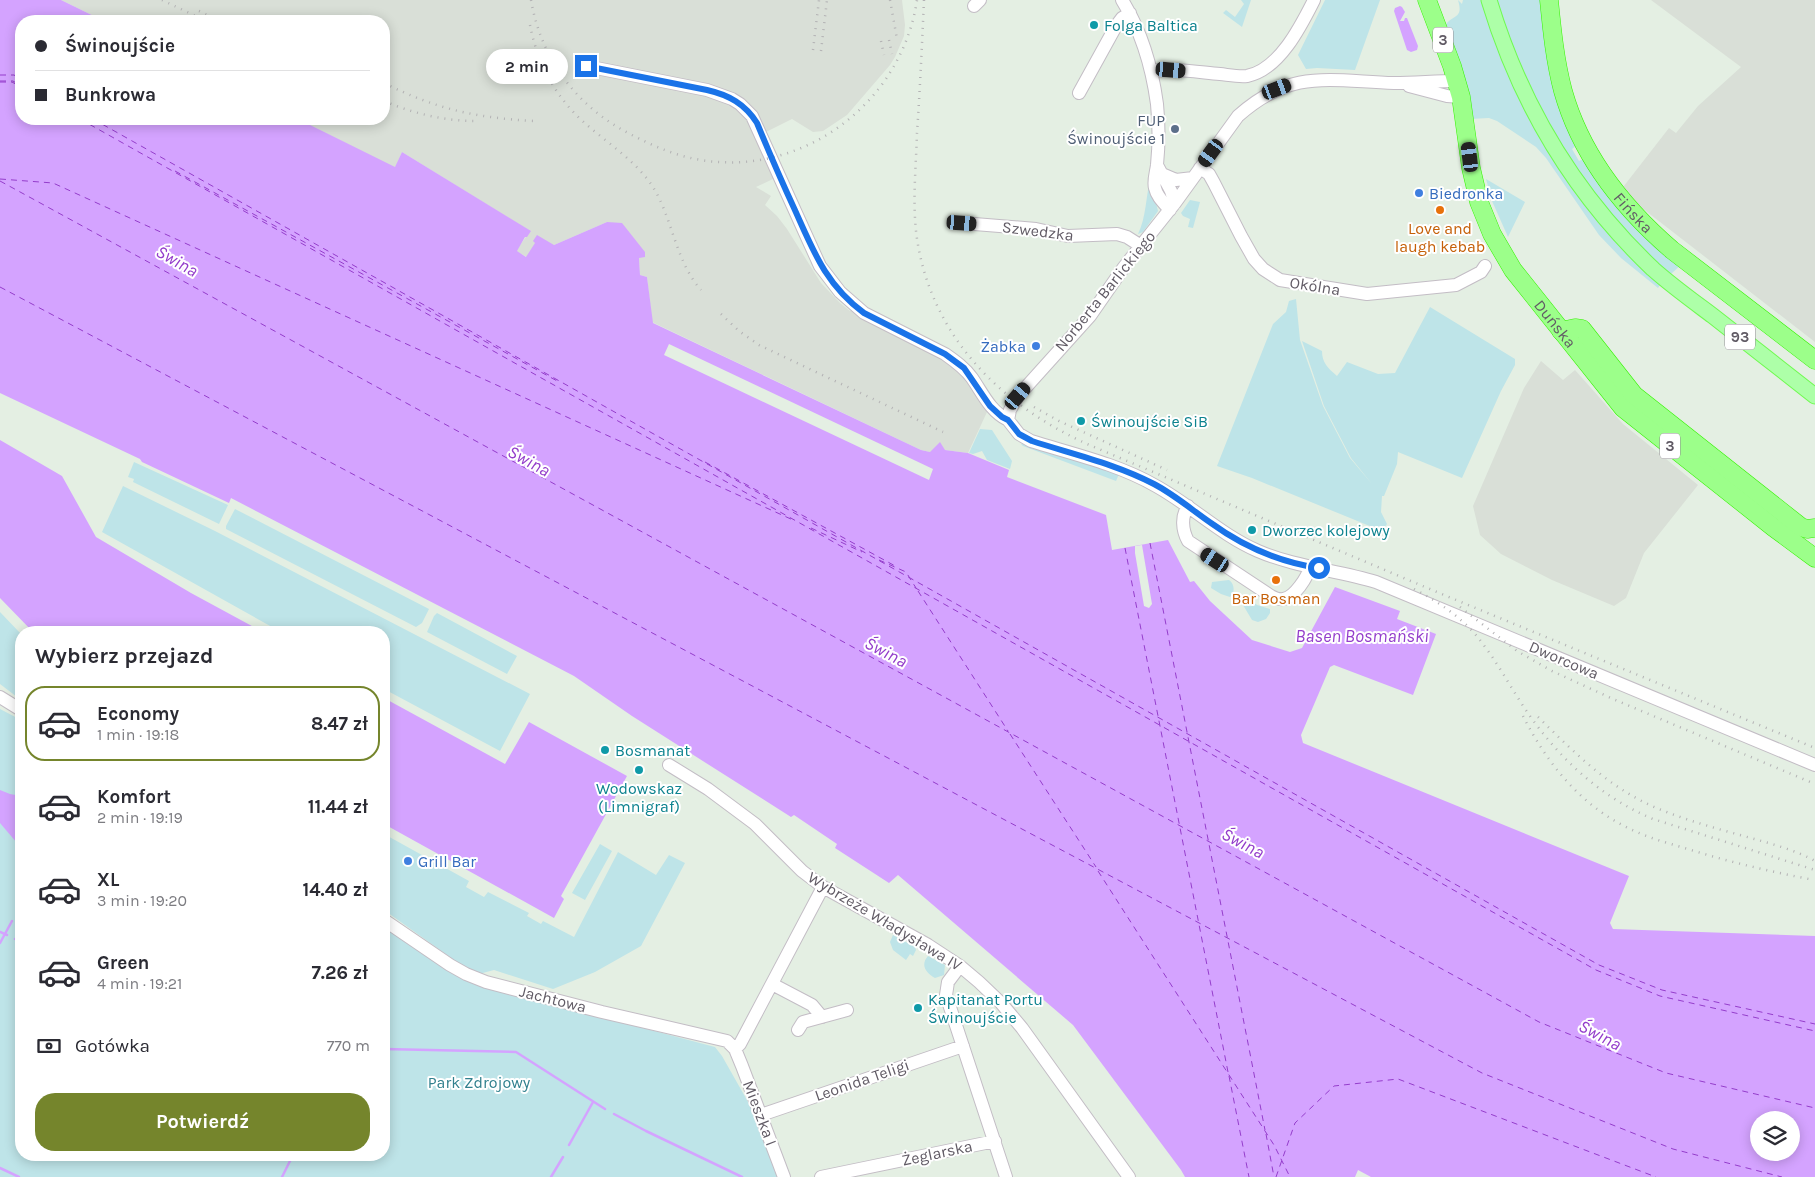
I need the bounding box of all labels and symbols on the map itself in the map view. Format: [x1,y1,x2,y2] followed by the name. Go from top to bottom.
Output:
[1104,16,1198,35] place label: Folga Baltica
[1088,19,1100,31] marker: Folga Baltica
[1433,28,1453,52] road number: 3
[486,48,568,84] callout: 2 min
[575,55,597,77] route end
[1155,61,1186,79] car
[1260,77,1293,101] car
[1067,111,1165,148] place label: FUP Świnoujście 1
[1169,123,1181,135] marker: FUP Świnoujście 1
[1196,136,1225,170] car
[1460,141,1479,173] car
[1429,184,1503,203] place label: Biedronka
[1413,187,1425,199] marker: Biedronka
[1610,188,1657,237] street label: Fińska
[1434,204,1446,216] marker: Love and laugh kebab
[946,214,977,232] car
[1001,217,1075,245] street label: Szwedzka
[1395,219,1485,256] place label: Love and laugh kebab
[1051,227,1159,355] street label: Norberta Barlickiego
[152,240,202,282] water label: Świna
[1288,273,1342,299] street label: Okólna
[1531,296,1581,351] street label: Duńska
[1725,324,1755,350] road number: 93
[980,337,1026,356] place label: Żabka
[1030,340,1042,352] marker: Żabka
[1002,380,1033,412] car
[1091,412,1208,431] place label: Świnoujście SiB
[1075,415,1087,427] marker: Świnoujście SiB
[1660,434,1680,458] road number: 3
[504,440,554,482] water label: Świna
[1262,521,1390,540] place label: Dworzec kolejowy
[1246,524,1258,536] marker: Dworzec kolejowy
[1198,546,1231,574] car
[1308,557,1330,579] route start
[1270,574,1282,586] marker: Bar Bosman
[1232,589,1320,608] place label: Bar Bosman
[1295,625,1429,647] water label: Basen Bosmański
[861,632,911,672] water label: Świna
[1526,637,1602,683] street label: Dworcowa
[615,741,690,760] place label: Bosmanat
[599,744,611,756] marker: Bosmanat
[633,764,645,776] marker: Wodowskaz (Limnigraf)
[596,779,682,816] place label: Wodowskaz (Limnigraf)
[1218,823,1268,863] water label: Świna
[418,852,476,871] place label: Grill Bar
[402,855,414,867] marker: Grill Bar
[805,867,965,975] street label: Wybrzeże Władysława IV
[518,982,588,1016] street label: Jachtowa
[928,990,1043,1027] place label: Kapitanat Portu Świnoujście
[912,1002,924,1014] marker: Kapitanat Portu Świnoujście
[1575,1015,1625,1055] water label: Świna
[812,1055,912,1105] street label: Leonida Teligi
[428,1073,531,1092] park label: Park Zdrojowy
[739,1078,781,1148] street label: Mieszka I
[900,1136,974,1170] street label: Żeglarska

